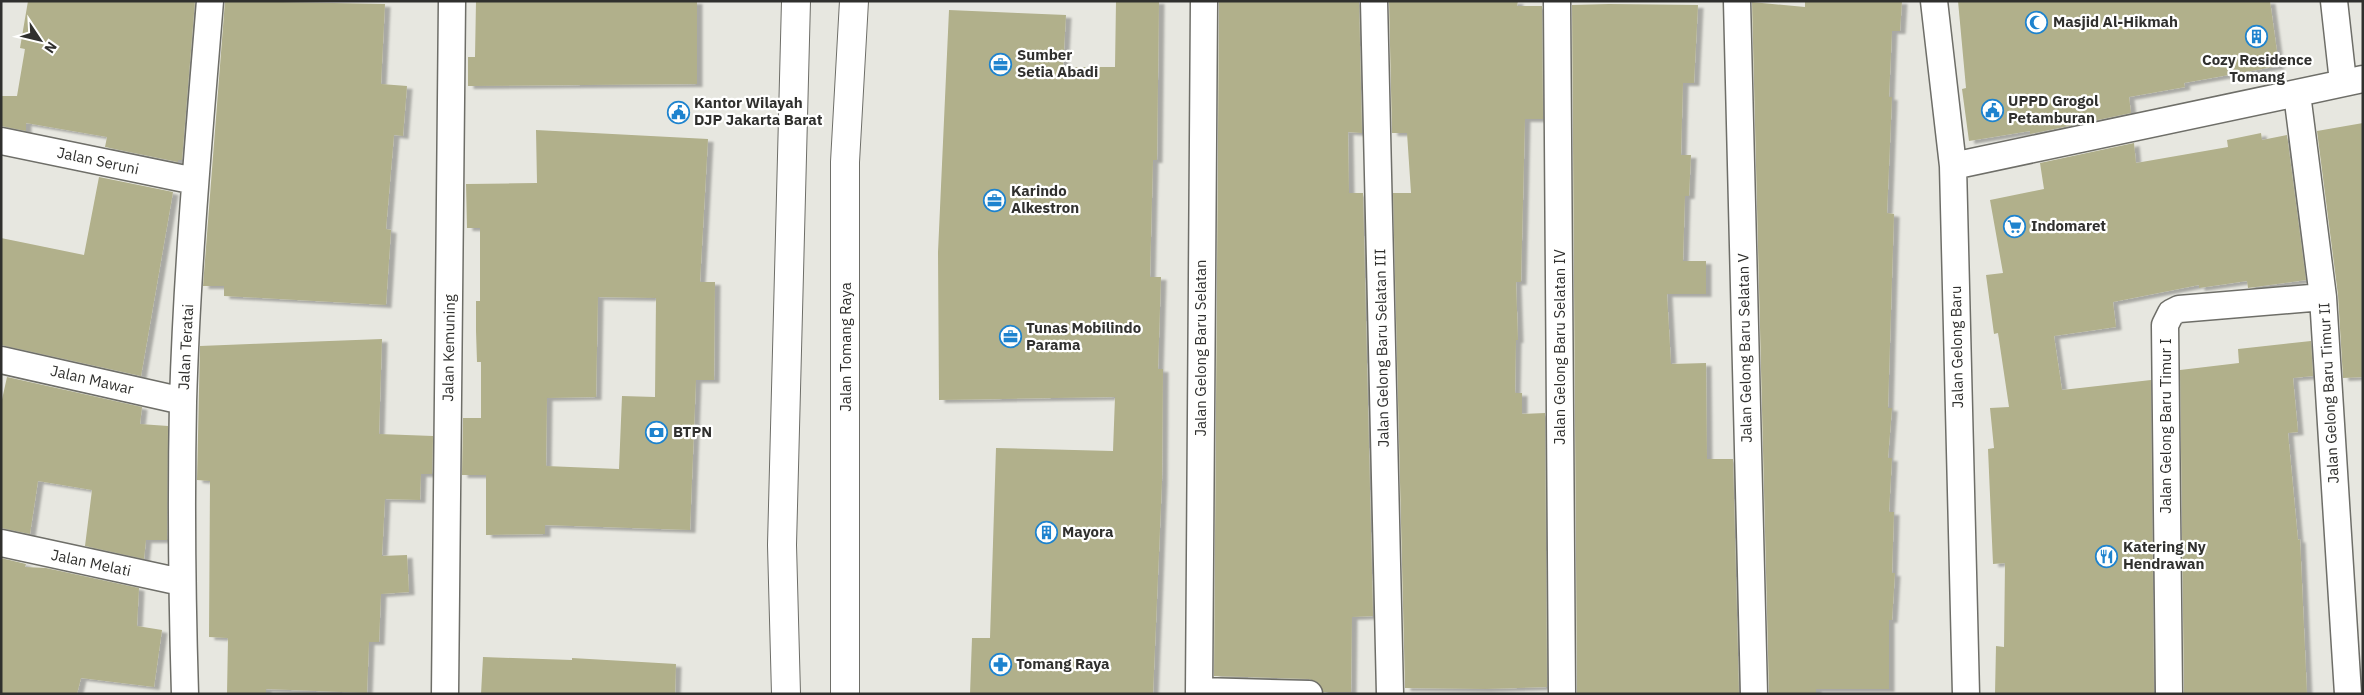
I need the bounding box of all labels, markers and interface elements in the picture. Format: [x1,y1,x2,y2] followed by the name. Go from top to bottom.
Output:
[2025,10,2049,34] mosque icon: Masjid Al-Hikmah
[2053,12,2178,31] place label: Masjid Al-Hikmah
[15,15,65,65] north arrow
[2245,25,2269,49] building icon: Cozy Residence Tomang
[40,38,61,57] text: N
[1017,45,1098,81] place label: Sumber Setia Abadi
[2202,50,2312,86] place label: Cozy Residence Tomang
[989,52,1013,76] office icon: Sumber Setia Abadi
[2008,91,2099,127] place label: UPPD Grogol Petamburan
[694,93,823,129] place label: Kantor Wilayah DJP Jakarta Barat
[1980,98,2004,122] public building icon: UPPD Grogol Petamburan
[666,100,690,124] public building icon: Kantor Wilayah DJP Jakarta Barat
[56,143,141,178] street label: Jalan Seruni
[1011,181,1079,217] place label: Karindo Alkestron
[983,188,1007,212] office icon: Karindo Alkestron
[2003,214,2027,238] supermarket icon: Indomaret
[2031,216,2106,235] place label: Indomaret
[1370,249,1393,448] street label: Jalan Gelong Baru Selatan III
[1550,249,1569,445] street label: Jalan Gelong Baru Selatan IV
[1733,253,1756,443] street label: Jalan Gelong Baru Selatan V
[1191,259,1210,437] street label: Jalan Gelong Baru Selatan
[836,282,855,412] street label: Jalan Tomang Raya
[1946,285,1967,409] street label: Jalan Gelong Baru
[438,294,459,402] street label: Jalan Kemuning
[2314,302,2343,484] street label: Jalan Gelong Baru Timur II
[174,303,197,390] street label: Jalan Teratai
[1026,318,1141,354] place label: Tunas Mobilindo Parama
[998,325,1022,349] office icon: Tunas Mobilindo Parama
[2156,338,2175,514] street label: Jalan Gelong Baru Timur I
[49,361,136,398] street label: Jalan Mawar
[645,420,669,444] bank icon: BTPN
[673,422,712,441] place label: BTPN
[1034,520,1058,544] building icon: Mayora
[1062,522,1114,541] place label: Mayora
[2123,537,2206,573] place label: Katering Ny Hendrawan
[2095,544,2119,568] restaurant icon: Katering Ny Hendrawan
[49,545,133,580] street label: Jalan Melati
[988,652,1012,676] pharmacy icon: Tomang Raya
[1016,654,1110,673] place label: Tomang Raya

